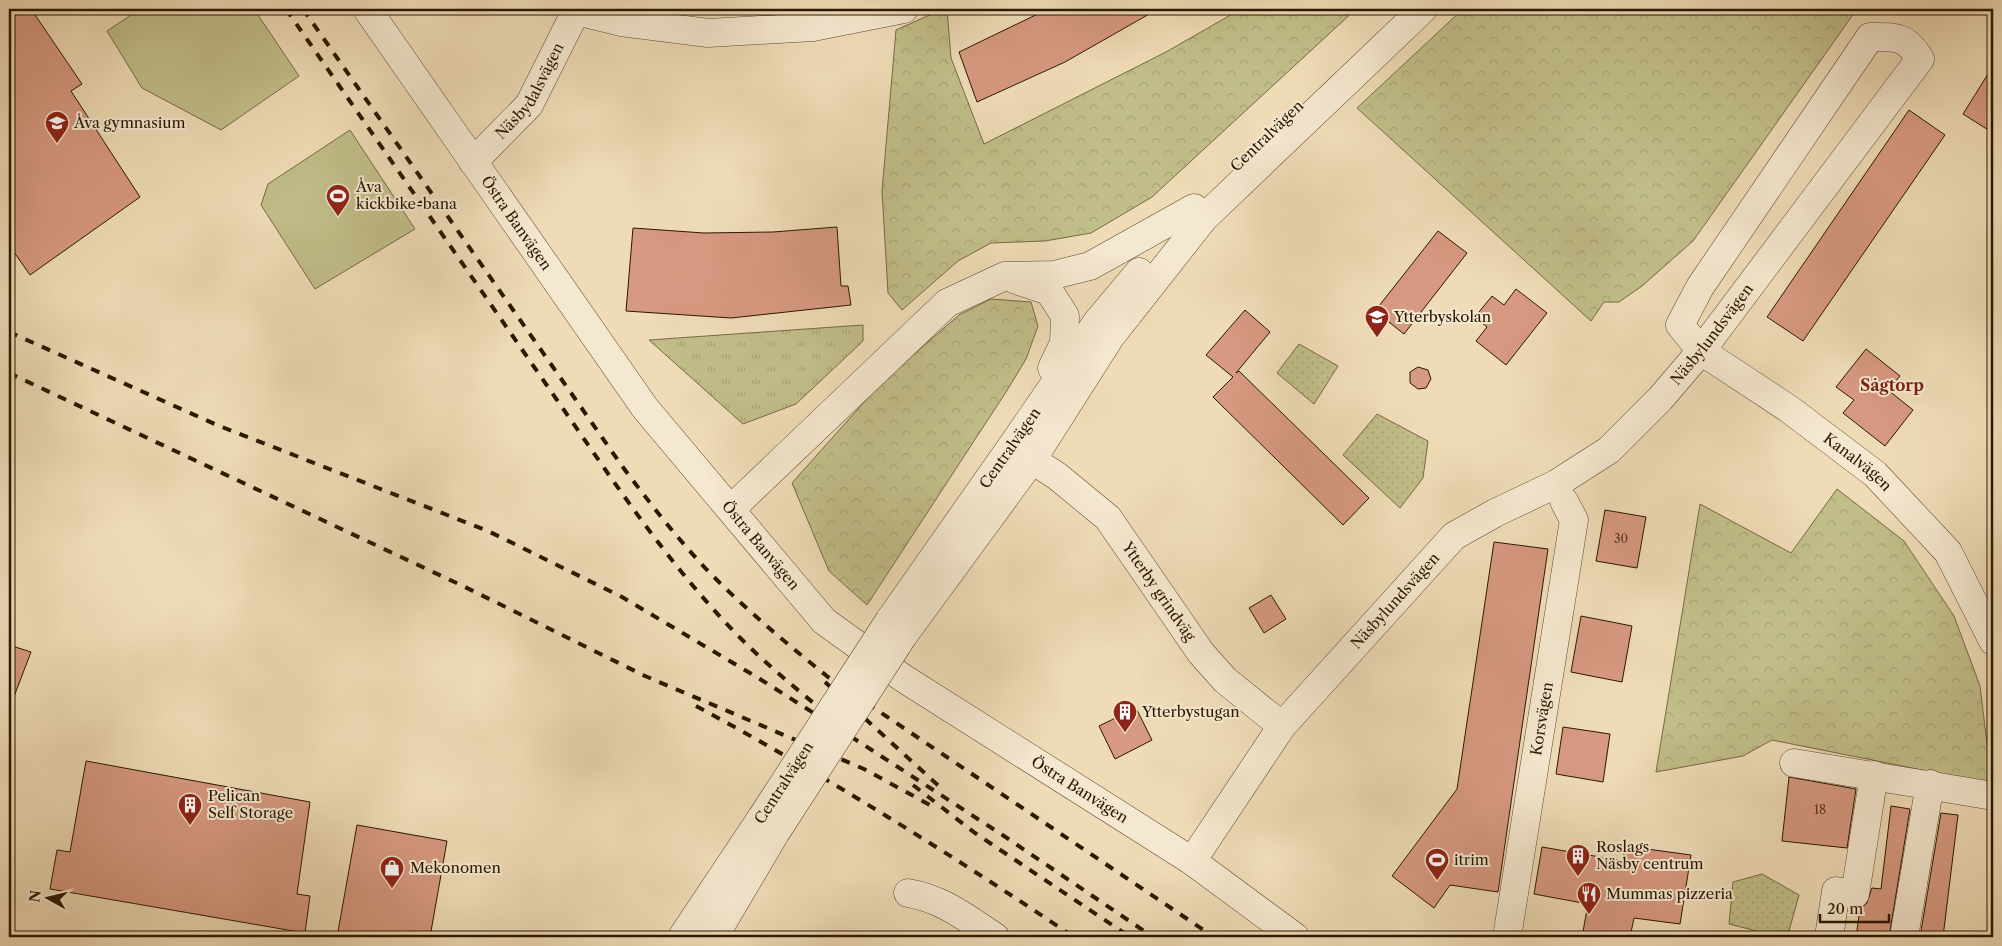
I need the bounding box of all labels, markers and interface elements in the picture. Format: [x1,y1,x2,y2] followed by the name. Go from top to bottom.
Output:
[491,39,568,143] street label: Näsbydalsvägen
[1226,96,1308,175] street label: Centralvägen
[44,110,70,144] school or university icon: Åva gymnasium
[73,113,185,132] place label: Åva gymnasium
[477,172,556,274] street label: Östra Banvägen
[355,177,457,213] place label: Åva kickbike-bana
[325,183,351,217] sports icon: Åva kickbike-bana
[1666,279,1757,389] street label: Näsbylundsvägen
[1364,304,1390,338] school or university icon: Ytterbyskolan
[1393,307,1492,326] place label: Ytterbyskolan
[1860,375,1924,395] district label: Sågtorp
[975,403,1045,492] street label: Centralvägen
[1820,428,1897,495] street label: Kanalvägen
[718,497,804,594] street label: Östra Banvägen
[1614,531,1628,546] house number: 30
[1118,537,1200,645] street label: Ytterby grindväg
[1346,548,1444,653] street label: Näsbylundsvägen
[1526,680,1557,757] street label: Korsvägen
[1112,699,1138,733] building icon: Ytterbystugan
[1141,702,1240,721] place label: Ytterbystugan
[750,737,818,827] street label: Centralvägen
[1028,752,1132,827] street label: Östra Banvägen
[208,786,293,822] place label: Pelican Self Storage
[177,792,203,826] building icon: Pelican Self Storage
[1814,802,1826,817] house number: 18
[1596,837,1704,873] place label: Roslags Näsby centrum
[1565,843,1591,877] building icon: Roslags Näsby centrum
[1424,847,1450,881] sports icon: itrim
[1454,850,1489,869] place label: itrim
[379,855,405,889] shop icon: Mekonomen
[410,858,501,877] place label: Mekonomen
[22,874,72,924] north arrow
[1576,881,1602,915] restaurant icon: Mummas pizzeria
[1606,884,1733,903] place label: Mummas pizzeria
[25,889,45,903] text: N
[1820,891,1888,923] scale bar
[1827,899,1863,918] text: 20 m

